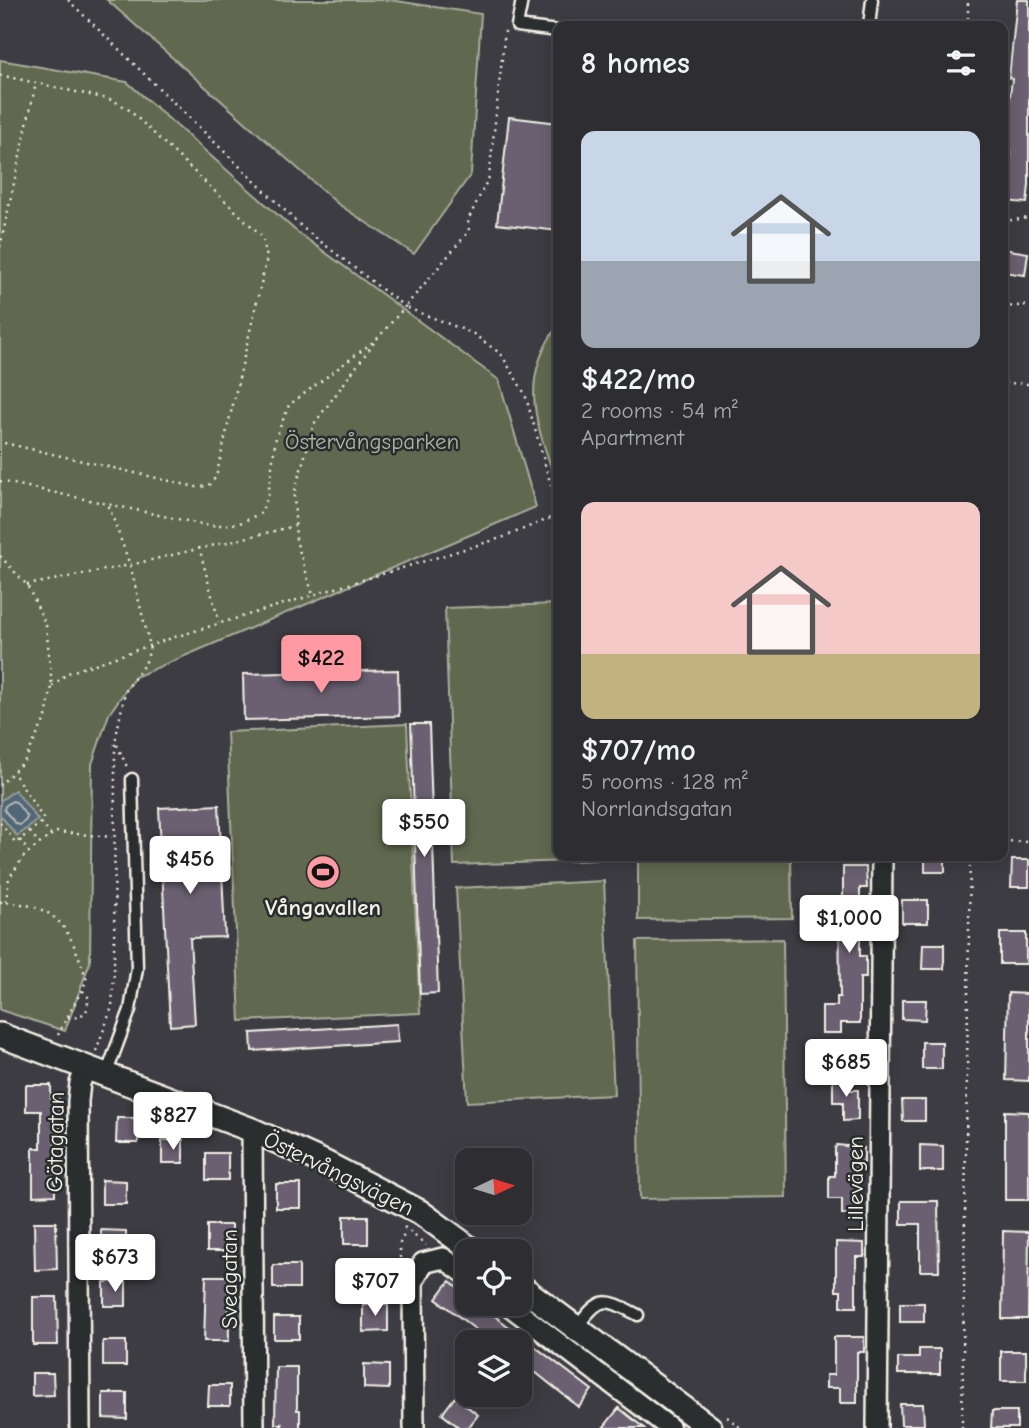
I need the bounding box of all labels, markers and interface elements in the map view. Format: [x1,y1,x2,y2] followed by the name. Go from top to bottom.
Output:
[942,44,980,82] icon: filters
[581,46,690,81] text: 8 homes
[718,176,844,302] icon: home
[581,362,696,397] text: $422/mo
[581,397,738,424] text: 2 rooms · 54 m²
[581,424,684,451] text: Apartment
[285,428,459,455] park label: Östervångsparken
[718,547,844,673] icon: home
[280,636,362,695] pin: $422
[297,644,345,671] text: $422
[581,733,696,768] text: $707/mo
[581,768,748,795] text: 5 rooms · 128 m²
[581,795,732,822] text: Norrlandsgatan
[383,800,465,859] pin: $550
[398,808,450,835] text: $550
[149,836,231,896] pin: $456
[166,845,214,872] text: $456
[304,853,342,891] sports icon: Vångavallen
[265,894,381,921] place label: Vångavallen
[792,895,906,955] pin: $1,000
[816,904,882,931] text: $1,000
[805,1040,887,1099] pin: $685
[821,1048,871,1075] text: $685
[41,1091,70,1193] street label: Götagatan
[132,1092,214,1152] pin: $827
[149,1101,197,1128] text: $827
[259,1125,418,1222] street label: Östervångsvägen
[842,1136,869,1232] street label: Lillevägen
[455,1148,532,1225] north arrow
[455,1148,532,1407] map controls
[216,1229,243,1329] street label: Sveagatan
[74,1234,156,1294] pin: $673
[455,1239,532,1316] button: locate
[91,1243,139,1270] text: $673
[334,1258,416,1318] pin: $707
[351,1267,399,1294] text: $707
[455,1330,532,1407] button: layers

